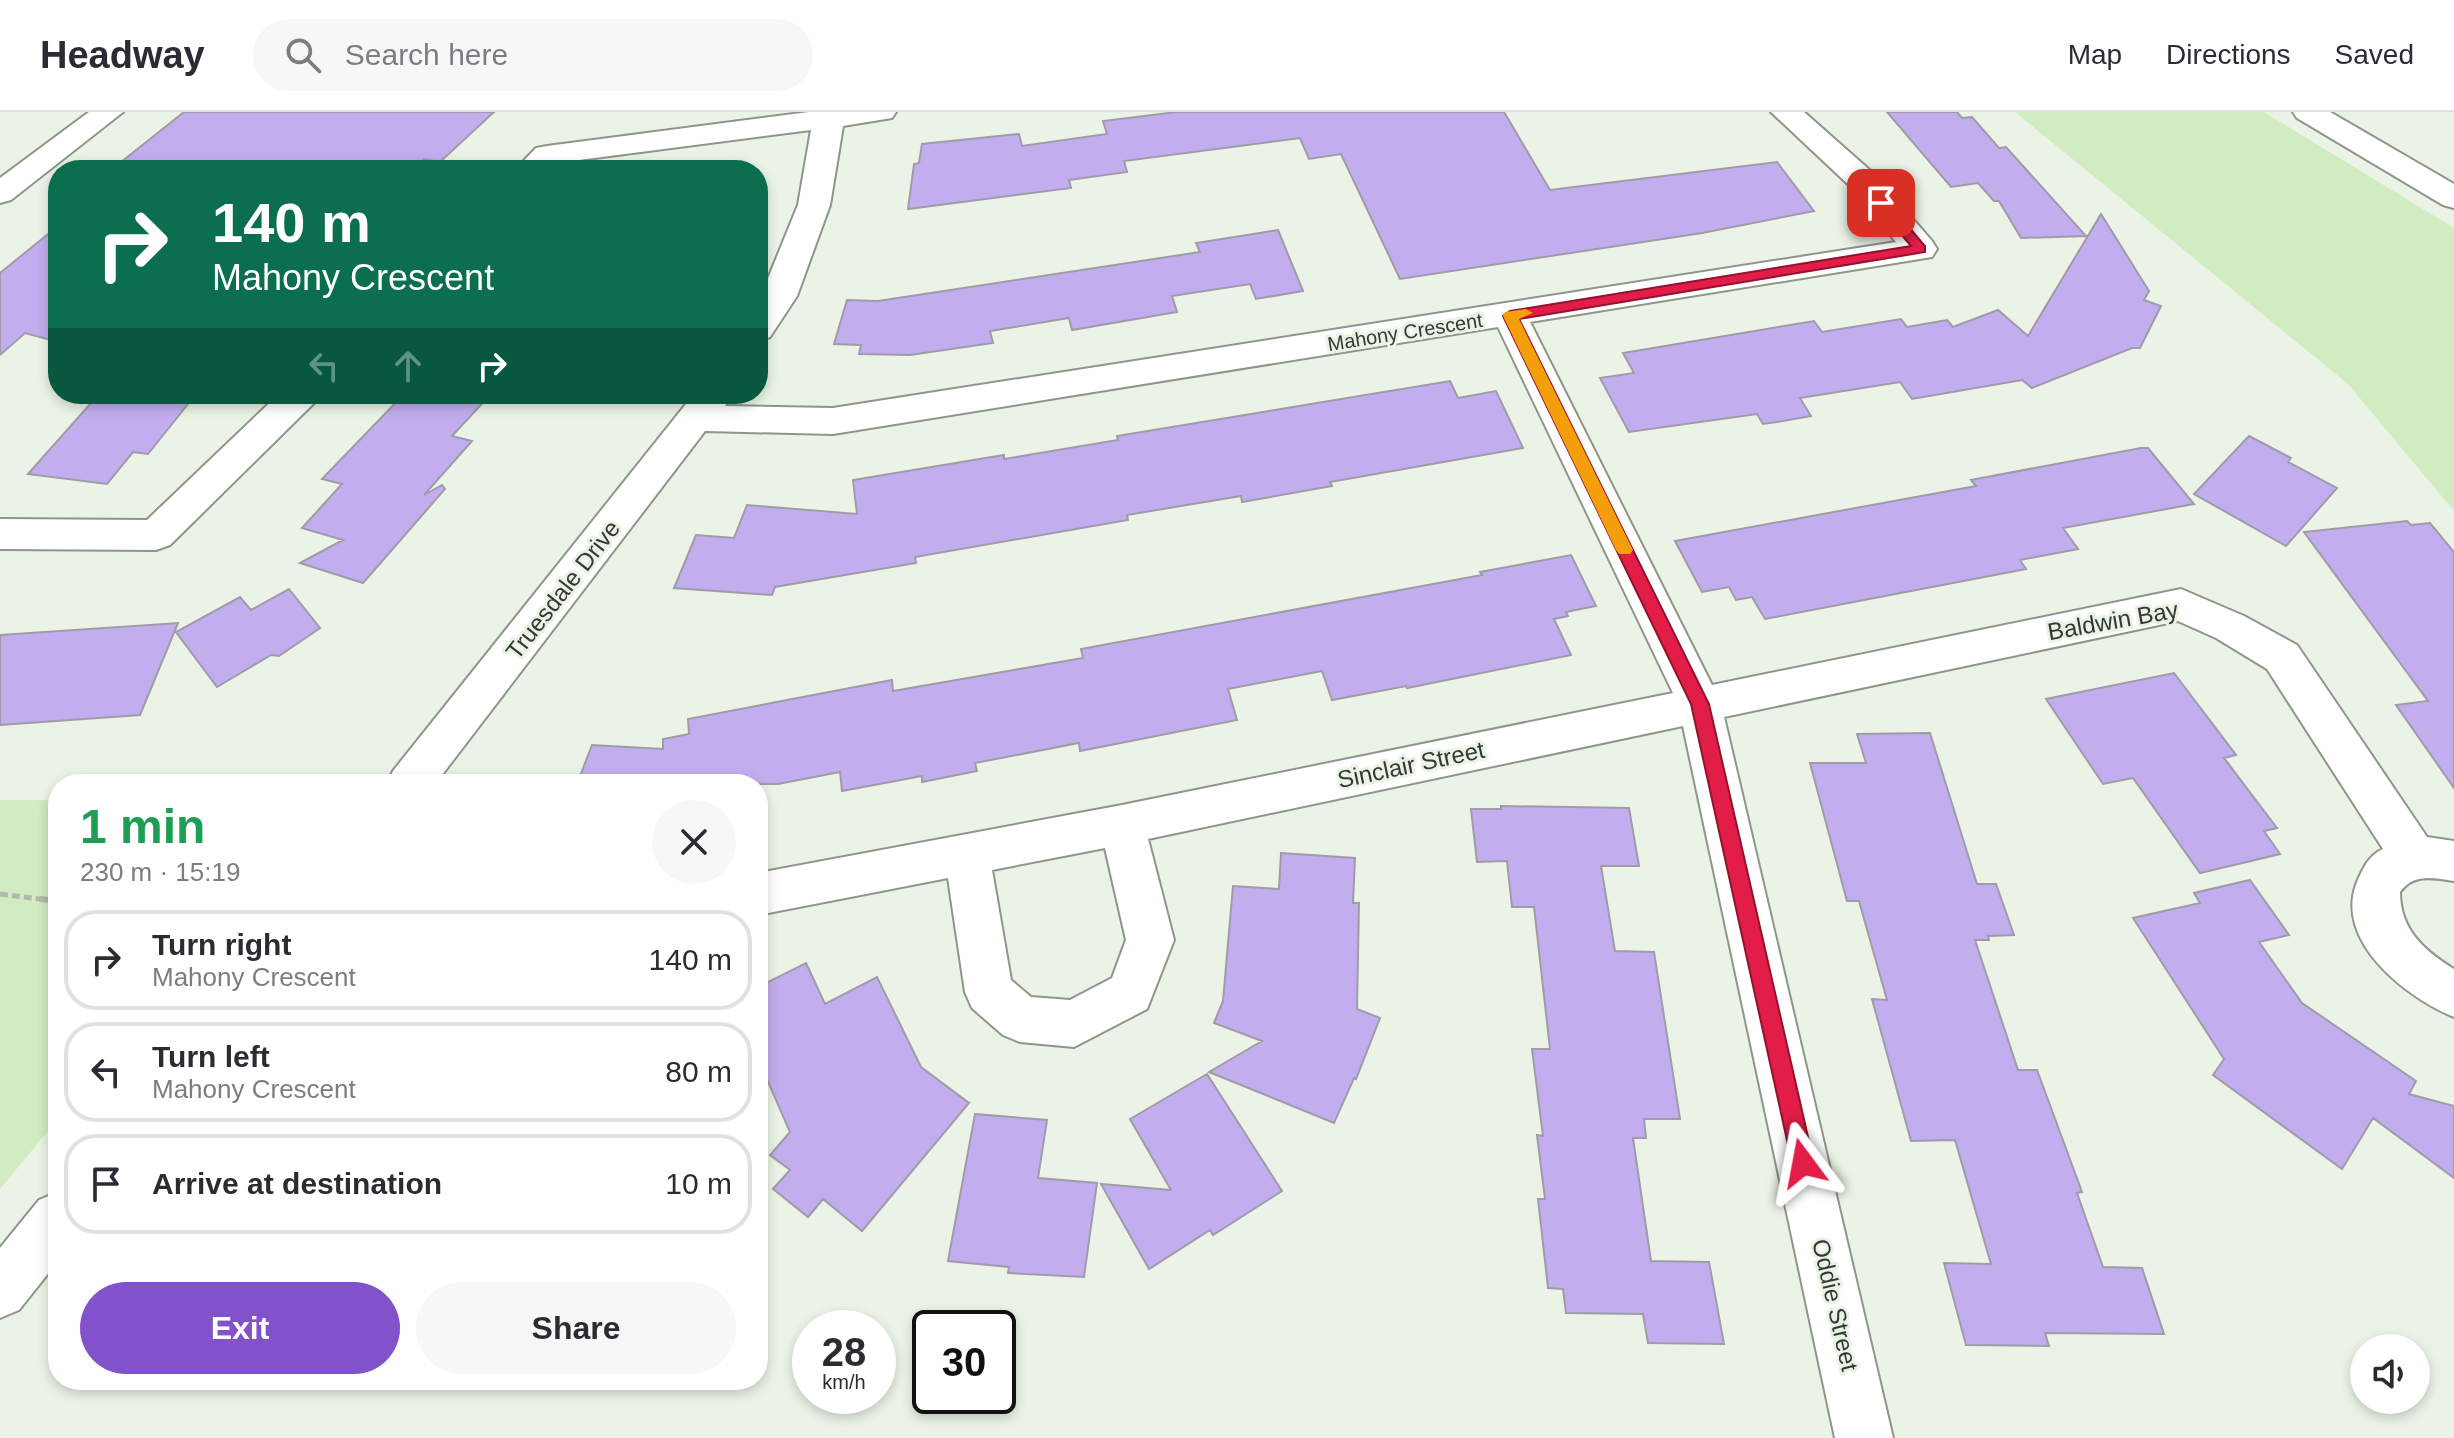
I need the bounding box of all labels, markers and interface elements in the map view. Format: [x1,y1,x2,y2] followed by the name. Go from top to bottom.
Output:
[253,19,813,91] search box
[281,33,325,77] icon: search
[40,34,205,76] text: Headway
[345,38,508,71] text: Search here
[2068,39,2122,70] text: Map
[2166,39,2291,70] text: Directions
[2335,39,2414,70] text: Saved
[1847,169,1915,237] pin
[1859,181,1903,225] icon: arrive
[212,191,371,254] text: 140 m
[80,192,184,296] icon: right
[212,257,494,298] text: Mahony Crescent
[1326,309,1485,355] street label: Mahony Crescent
[302,344,346,388] icon: left
[386,344,430,388] icon: ahead
[470,344,514,388] icon: right
[500,515,625,664] street label: Truesdale Drive
[2046,596,2180,645] street label: Baldwin Bay
[1335,736,1487,793] street label: Sinclair Street
[80,800,205,853] text: 1 min
[652,800,736,884] button: close
[80,857,240,887] text: 230 m · 15:19
[152,928,291,961] text: Turn right
[84,938,128,982] icon: right
[649,943,732,976] text: 140 m
[152,962,356,992] text: Mahony Crescent
[152,1040,270,1073] text: Turn left
[84,1050,128,1094] icon: left
[665,1055,732,1088] text: 80 m
[152,1074,356,1104] text: Mahony Crescent
[1761,1121,1845,1205] position arrow
[84,1162,128,1206] icon: arrive
[152,1167,442,1200] text: Arrive at destination
[665,1167,732,1200] text: 10 m
[1807,1236,1864,1374] street label: Oddie Street
[80,1282,400,1374] button: Exit
[416,1282,736,1374] button: Share
[912,1310,1016,1414] speed limit sign: 30
[822,1330,866,1374] text: 28
[2350,1334,2430,1414] map controls
[2350,1334,2430,1414] button: sound
[822,1371,866,1393] text: km/h

